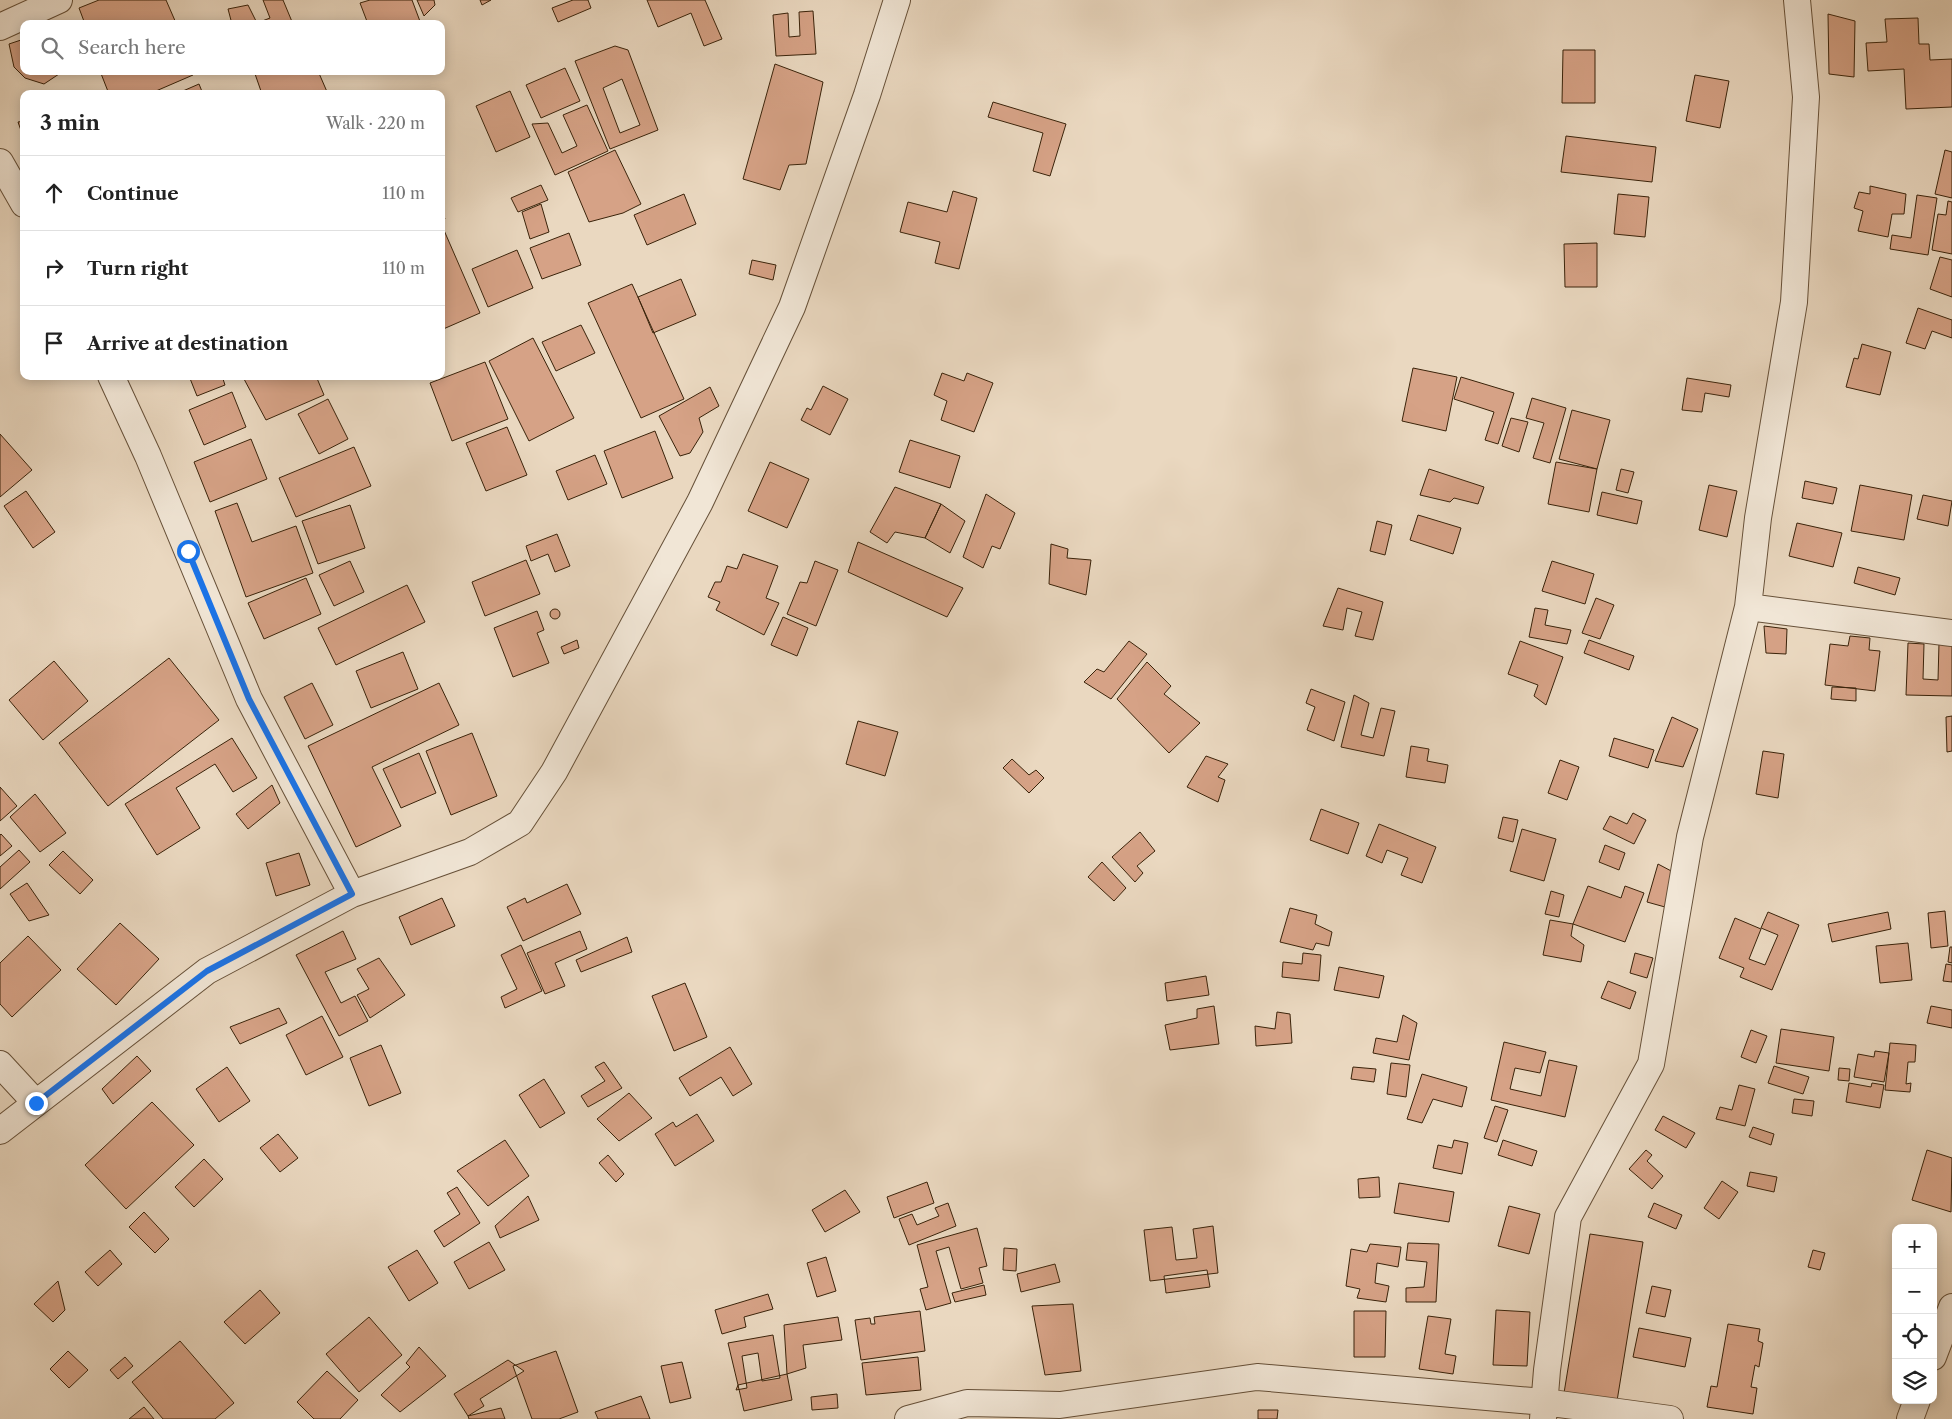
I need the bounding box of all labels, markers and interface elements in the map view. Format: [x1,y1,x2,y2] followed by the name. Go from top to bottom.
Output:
[20,20,445,75] search box
[38,34,66,62] icon: search
[78,36,186,59] text: Search here
[40,110,100,135] text: 3 min
[326,113,425,133] text: Walk · 220 m
[40,179,68,207] icon: ahead
[87,182,179,205] text: Continue
[382,183,425,203] text: 110 m
[40,254,68,282] icon: right
[87,257,188,280] text: Turn right
[382,258,425,278] text: 110 m
[40,329,68,357] icon: arrive
[87,332,288,355] text: Arrive at destination
[177,540,200,563] route start
[25,1092,48,1115] route end
[1892,1224,1937,1404] map controls
[1892,1224,1937,1269] button: +
[1892,1269,1937,1314] button: −
[1892,1314,1937,1359] button: locate
[1892,1359,1937,1404] button: layers

